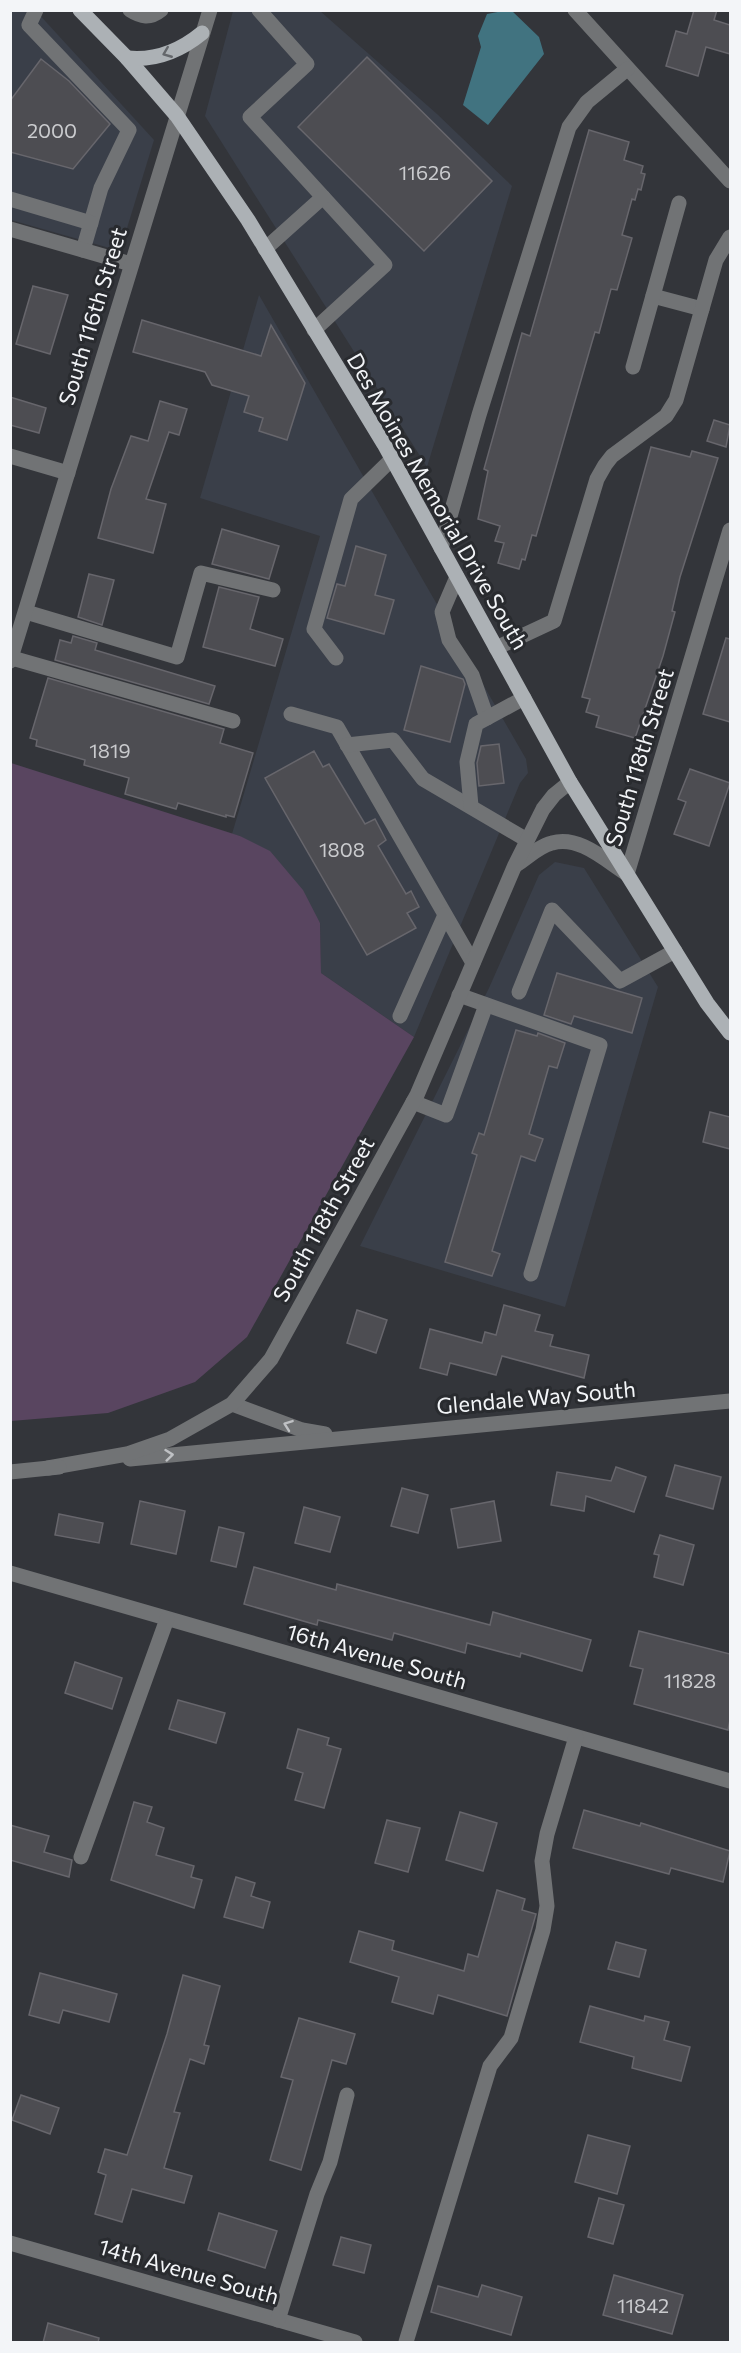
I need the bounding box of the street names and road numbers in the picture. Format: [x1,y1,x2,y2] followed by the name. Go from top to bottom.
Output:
[52,224,132,408] street label: South 116th Street
[342,348,534,654] street label: Des Moines Memorial Drive South
[599,665,679,849] street label: South 118th Street
[267,1132,379,1306] street label: South 118th Street
[435,1375,637,1419] street label: Glendale Way South
[284,1617,470,1695] street label: 16th Avenue South
[96,2232,282,2310] street label: 14th Avenue South

